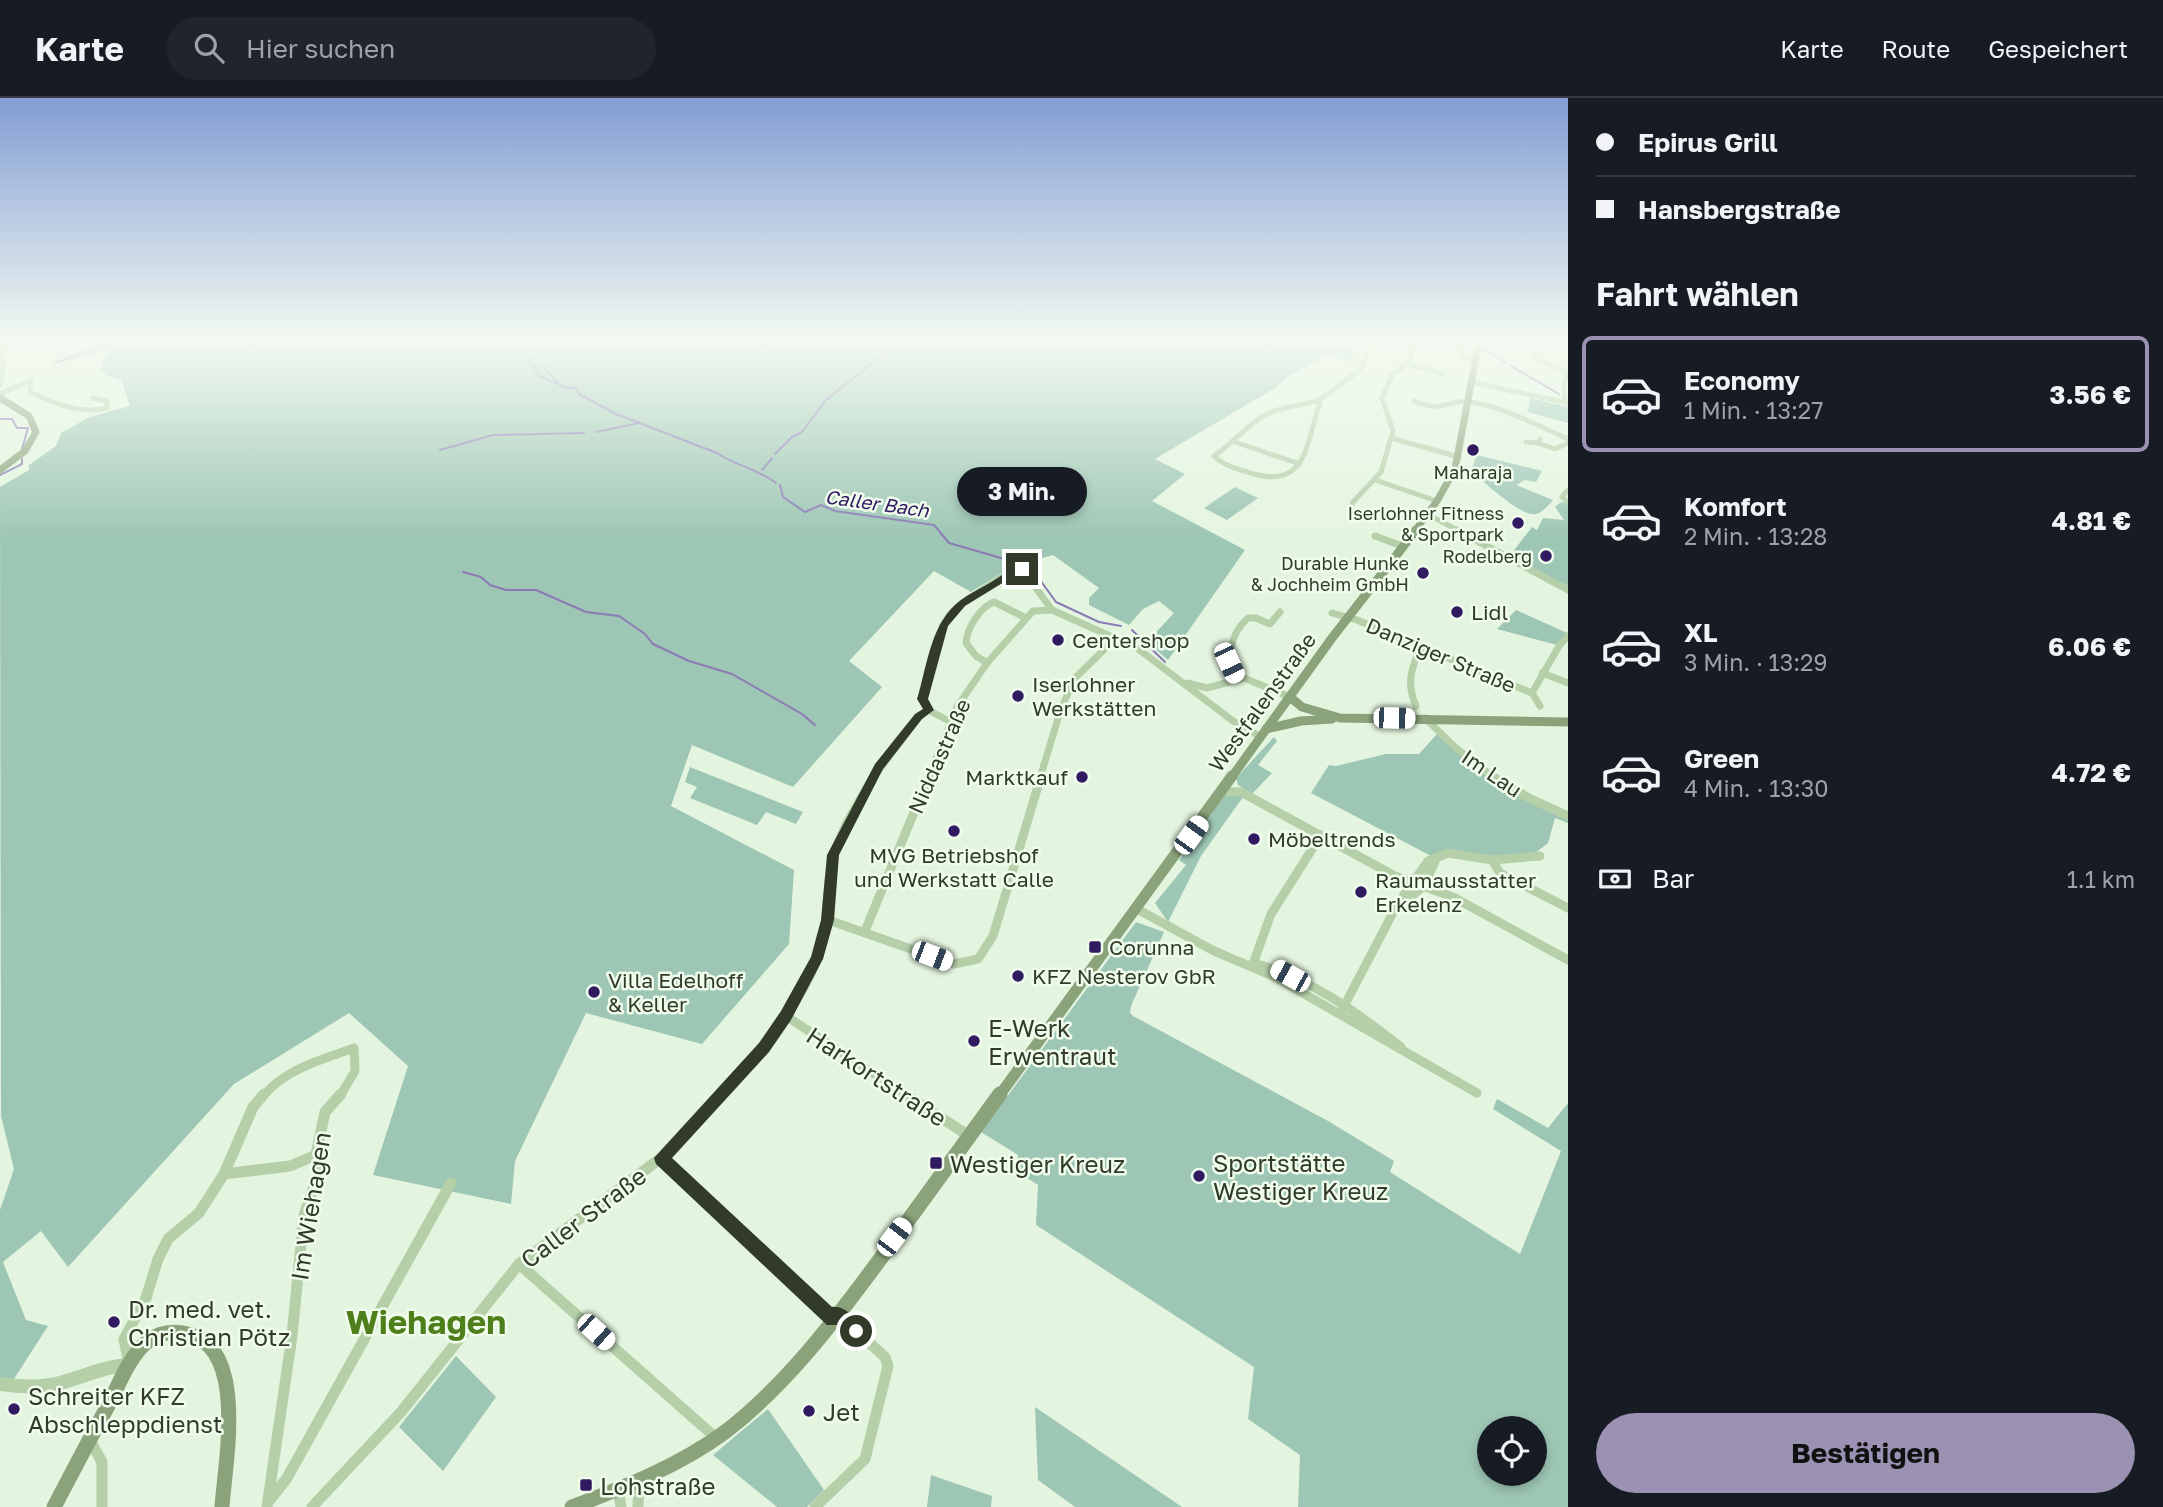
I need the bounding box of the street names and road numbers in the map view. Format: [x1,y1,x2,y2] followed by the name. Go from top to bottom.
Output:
[1362,612,1520,698] street label: Danziger Straße
[1203,627,1321,777] street label: Westfalenstraße
[902,695,976,817] street label: Niddastraße
[1457,743,1527,803] street label: Im Lau
[802,1020,952,1132] street label: Harkortstraße
[284,1130,336,1282] street label: Im Wiehagen
[515,1160,651,1274] street label: Caller Straße

